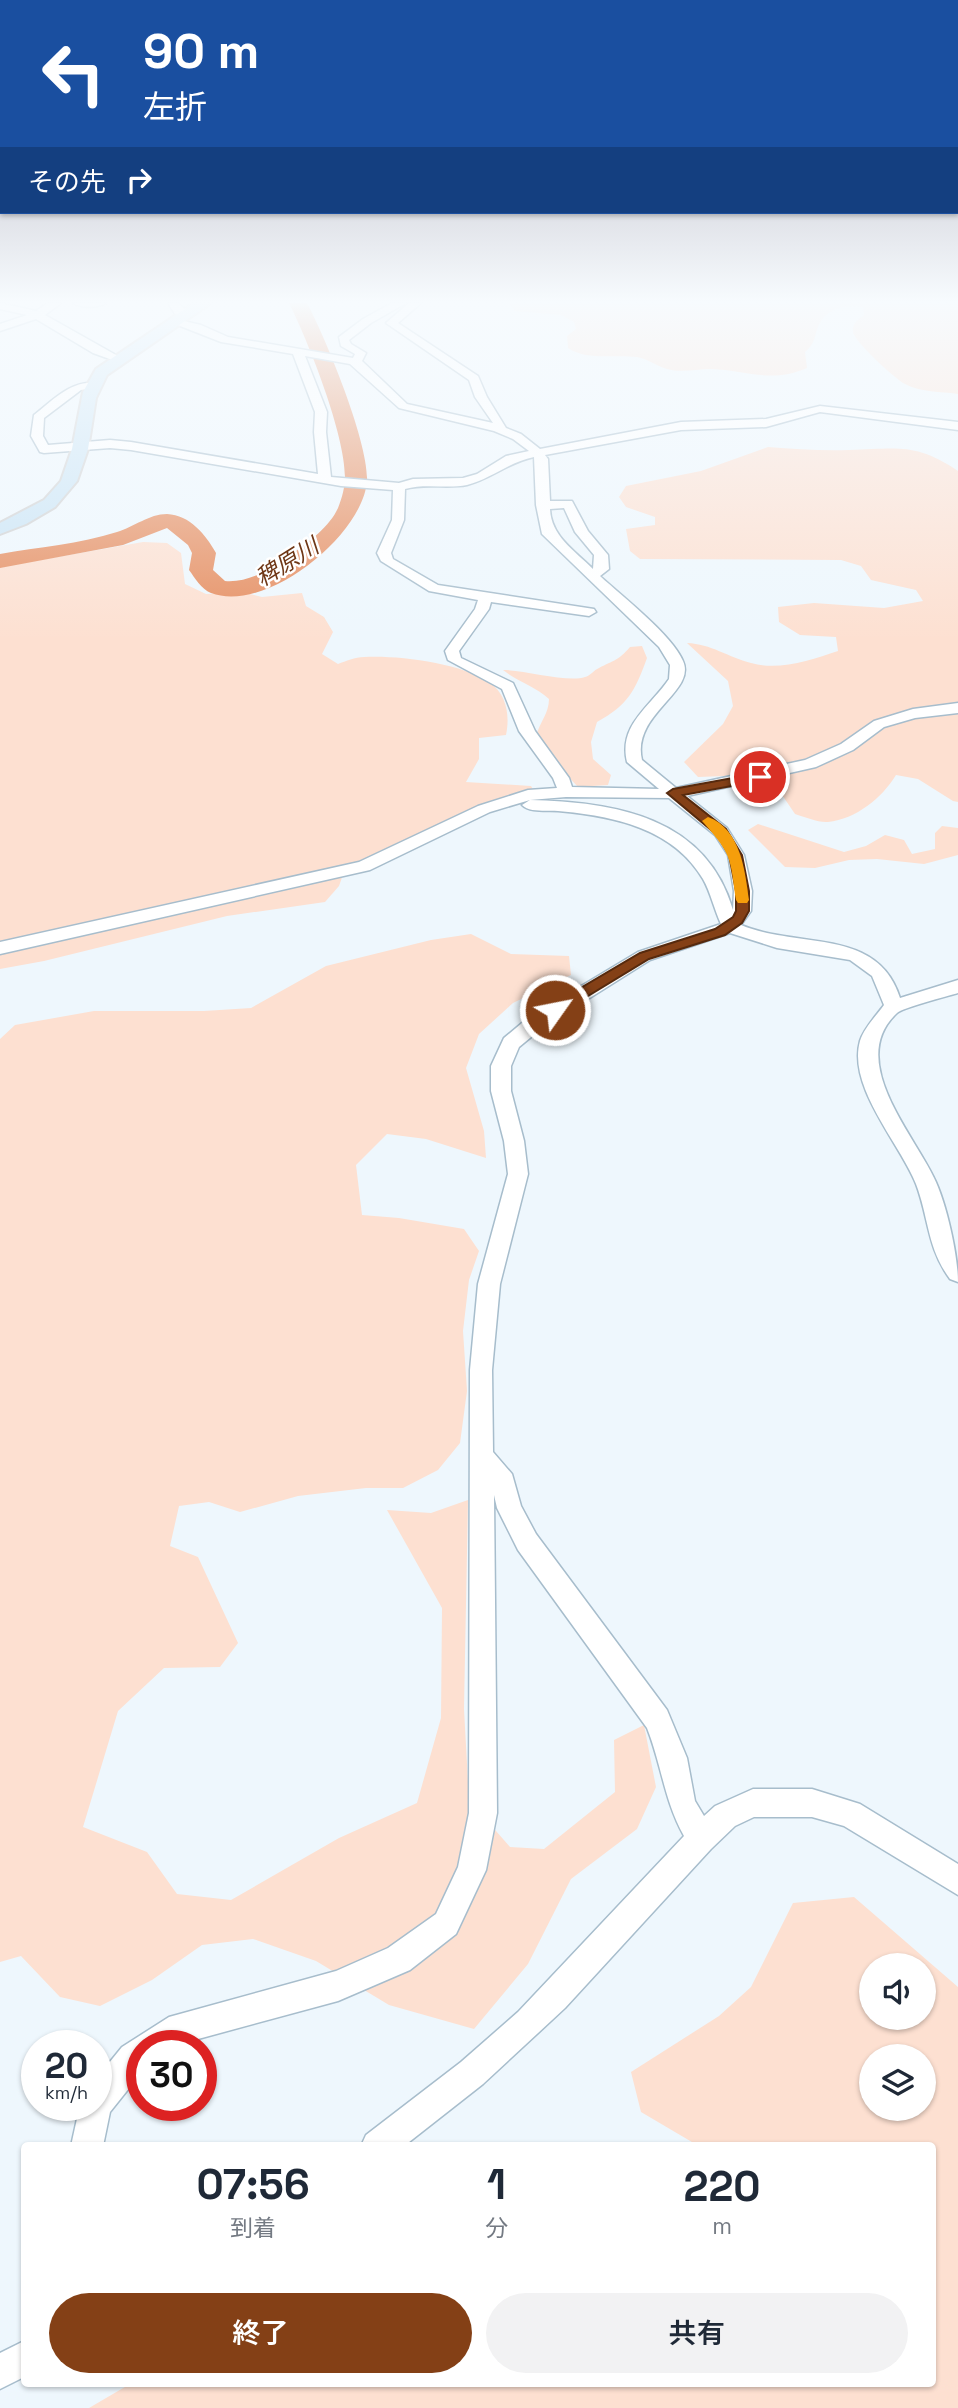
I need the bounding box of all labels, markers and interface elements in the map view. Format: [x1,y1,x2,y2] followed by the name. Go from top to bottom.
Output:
[143,20,259,82] text: 90 m
[28,28,119,119] icon: left
[143,87,207,127] text: 左折
[120,161,158,199] icon: right
[28,165,106,199] text: その先
[250,529,327,593] water label: 稗原川
[730,747,790,807] pin
[741,758,779,796] icon: arrive
[518,973,592,1047] position arrow
[859,1953,936,2121] map controls
[859,1953,936,2030] button: sound
[126,2030,217,2121] speed limit sign: 30
[45,2044,88,2088] text: 20
[859,2044,936,2121] button: layers
[45,2081,88,2104] text: km/h
[196,2158,310,2211] text: 07:56
[487,2158,506,2211] text: 1
[683,2160,761,2213] text: 220
[712,2211,732,2241] text: m
[230,2213,276,2243] text: 到着
[485,2213,508,2243] text: 分
[49,2293,472,2373] button: 終了
[486,2293,908,2373] button: 共有

